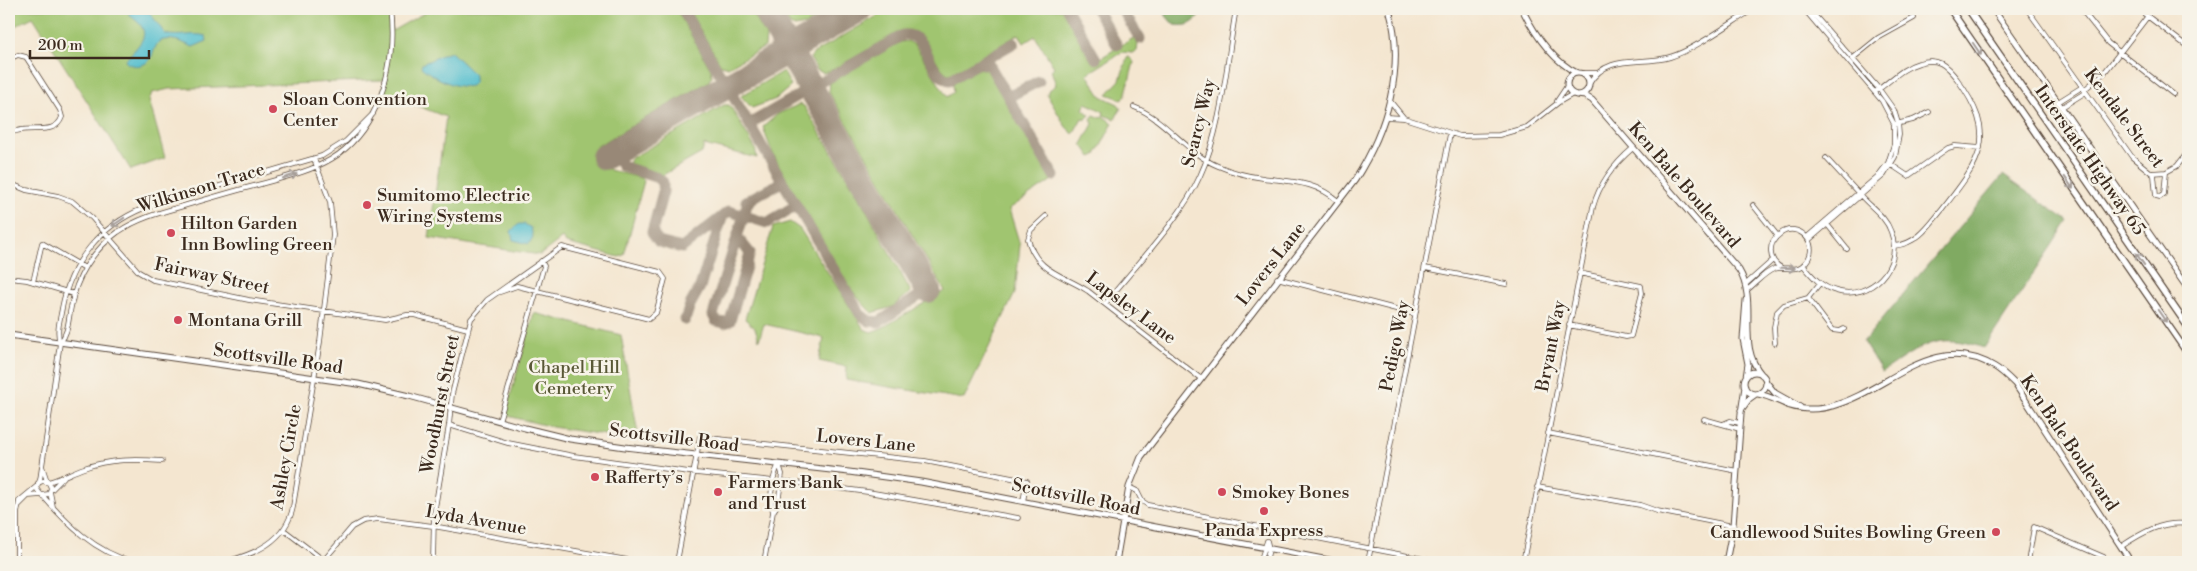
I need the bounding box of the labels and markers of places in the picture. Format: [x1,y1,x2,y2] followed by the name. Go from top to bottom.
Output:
[283,88,427,132] place label: Sloan Convention Center
[267,103,279,115] marker: Sloan Convention Center
[376,184,530,228] place label: Sumitomo Electric Wiring Systems
[361,199,373,211] marker: Sumitomo Electric Wiring Systems
[181,212,333,256] place label: Hilton Garden Inn Bowling Green
[165,227,177,239] marker: Hilton Garden Inn Bowling Green
[188,309,303,332] place label: Montana Grill
[172,314,184,326] marker: Montana Grill
[605,466,683,489] place label: Rafferty’s
[589,471,601,483] marker: Rafferty’s
[728,471,844,515] place label: Farmers Bank and Trust
[1232,481,1350,504] place label: Smokey Bones
[712,486,724,498] marker: Farmers Bank and Trust
[1216,486,1228,498] marker: Smokey Bones
[1258,505,1270,517] marker: Panda Express
[1205,519,1323,542] place label: Panda Express
[1710,521,1986,544] place label: Candlewood Suites Bowling Green
[1990,526,2002,538] marker: Candlewood Suites Bowling Green

